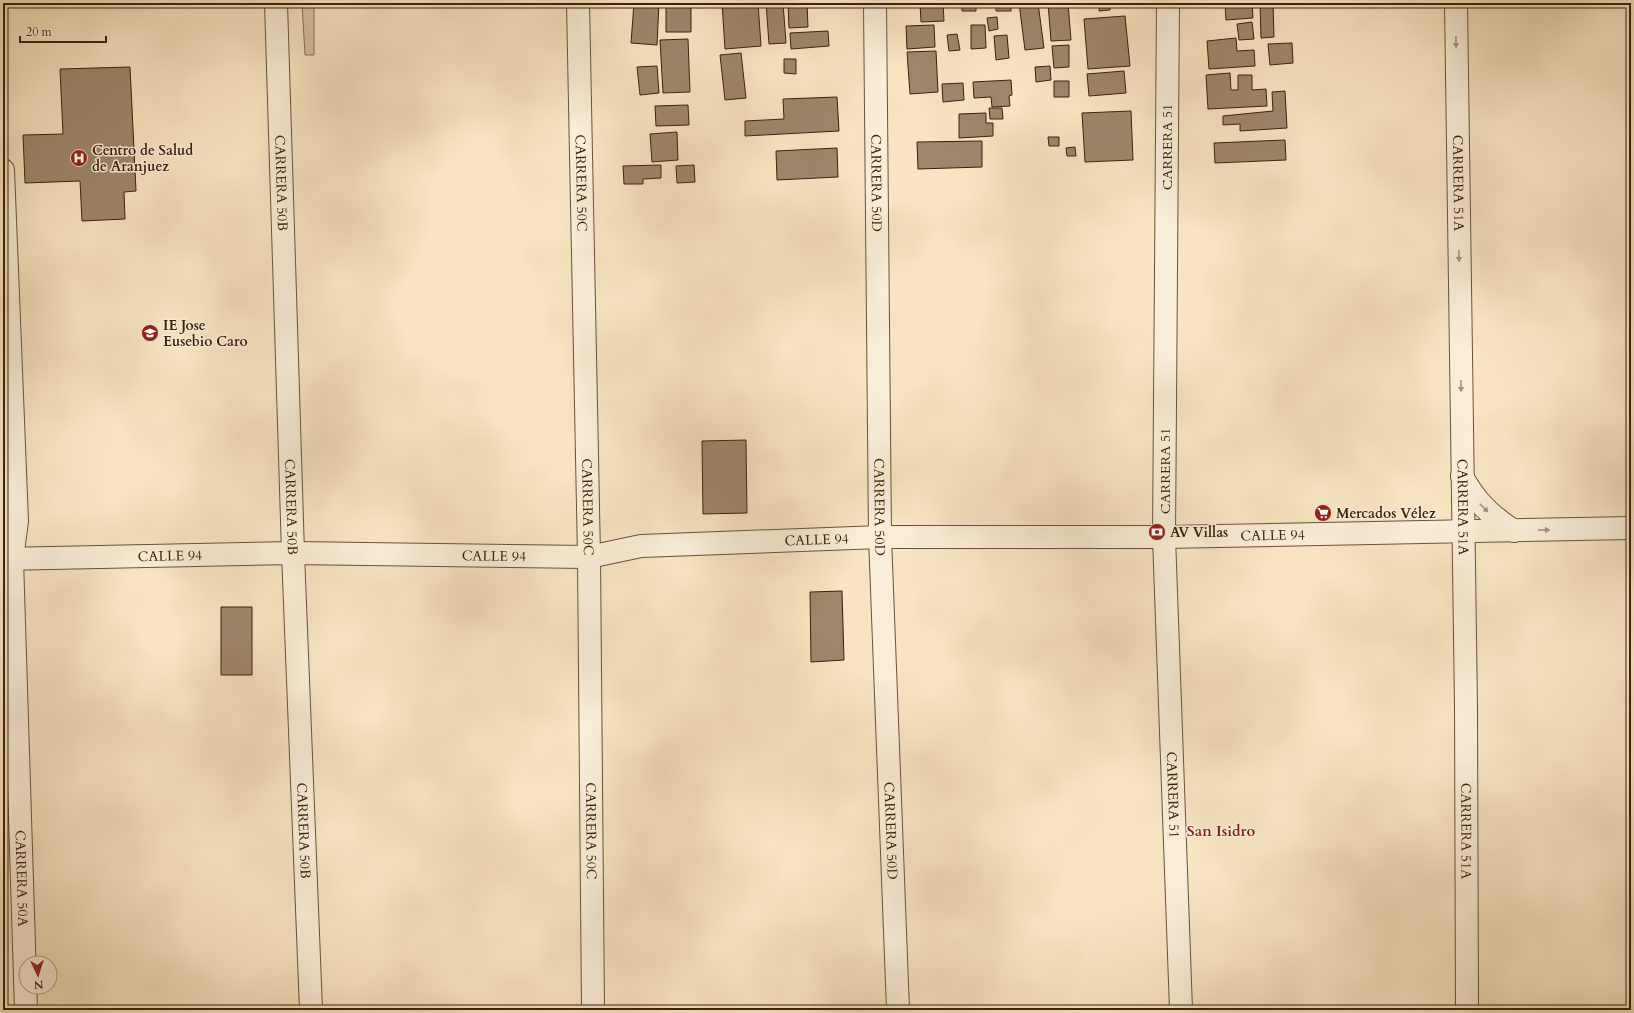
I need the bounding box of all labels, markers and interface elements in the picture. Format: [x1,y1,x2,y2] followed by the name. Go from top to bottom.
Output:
[20,18,106,44] scale bar
[26,24,53,40] text: 20 m
[1453,36,1459,49] one-way arrow
[1158,104,1177,190] street label: CARRERA 51
[571,134,592,232] street label: CARRERA 50C
[866,134,886,232] street label: CARRERA 50D
[270,135,292,231] street label: CARRERA 50B
[1448,135,1468,231] street label: CARRERA 51A
[92,141,193,176] place label: Centro de Salud de Aranjuez
[69,148,89,168] hospital icon: Centro de Salud de Aranjuez
[1456,250,1462,263] one-way arrow
[163,316,248,351] place label: IE Jose Eusebio Caro
[140,323,160,343] school or university icon: IE Jose Eusebio Caro
[1458,380,1464,393] one-way arrow
[1156,428,1175,514] street label: CARRERA 51
[280,458,302,555] street label: CARRERA 50B
[577,458,598,556] street label: CARRERA 50C
[869,458,890,556] street label: CARRERA 50D
[1452,459,1473,555] street label: CARRERA 51A
[1313,503,1333,523] supermarket icon: Mercados Vélez
[1479,503,1488,513] one-way arrow
[1336,504,1436,523] place label: Mercados Vélez
[1147,522,1167,542] bank icon: AV Villas
[1170,523,1228,542] place label: AV Villas
[1240,525,1305,546] street label: CALLE 94
[1538,527,1551,533] one-way arrow
[784,529,849,551] street label: CALLE 94
[138,546,202,566] street label: CALLE 94
[462,546,526,566] street label: CALLE 94
[1162,751,1184,838] street label: CARRERA 51
[292,782,315,879] street label: CARRERA 50B
[581,782,601,880] street label: CARRERA 50C
[879,782,902,880] street label: CARRERA 50D
[1456,783,1476,879] street label: CARRERA 51A
[1187,821,1255,841] district label: San Isidro
[10,830,32,927] street label: CARRERA 50A
[18,955,58,995] north arrow
[33,977,44,992] text: N

